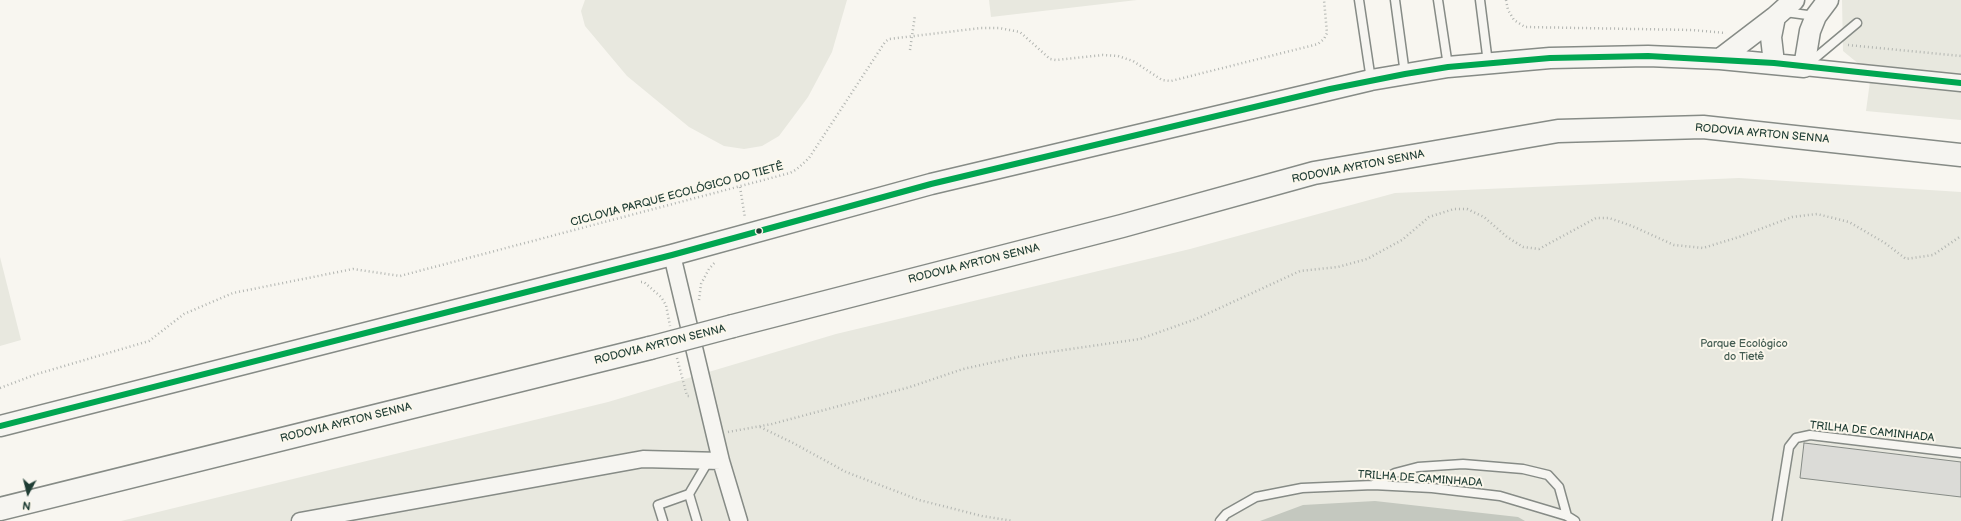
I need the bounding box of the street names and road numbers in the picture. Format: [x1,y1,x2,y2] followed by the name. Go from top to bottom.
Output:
[1694,122,1830,146] street label: RODOVIA AYRTON SENNA
[1291,148,1425,186] street label: RODOVIA AYRTON SENNA
[569,160,785,230] street label: CICLOVIA PARQUE ECOLÓGICO DO TIETÊ
[907,241,1041,287] street label: RODOVIA AYRTON SENNA
[593,322,727,368] street label: RODOVIA AYRTON SENNA
[279,400,413,446] street label: RODOVIA AYRTON SENNA
[1809,419,1935,445] street label: TRILHA DE CAMINHADA
[1357,468,1483,490] street label: TRILHA DE CAMINHADA

